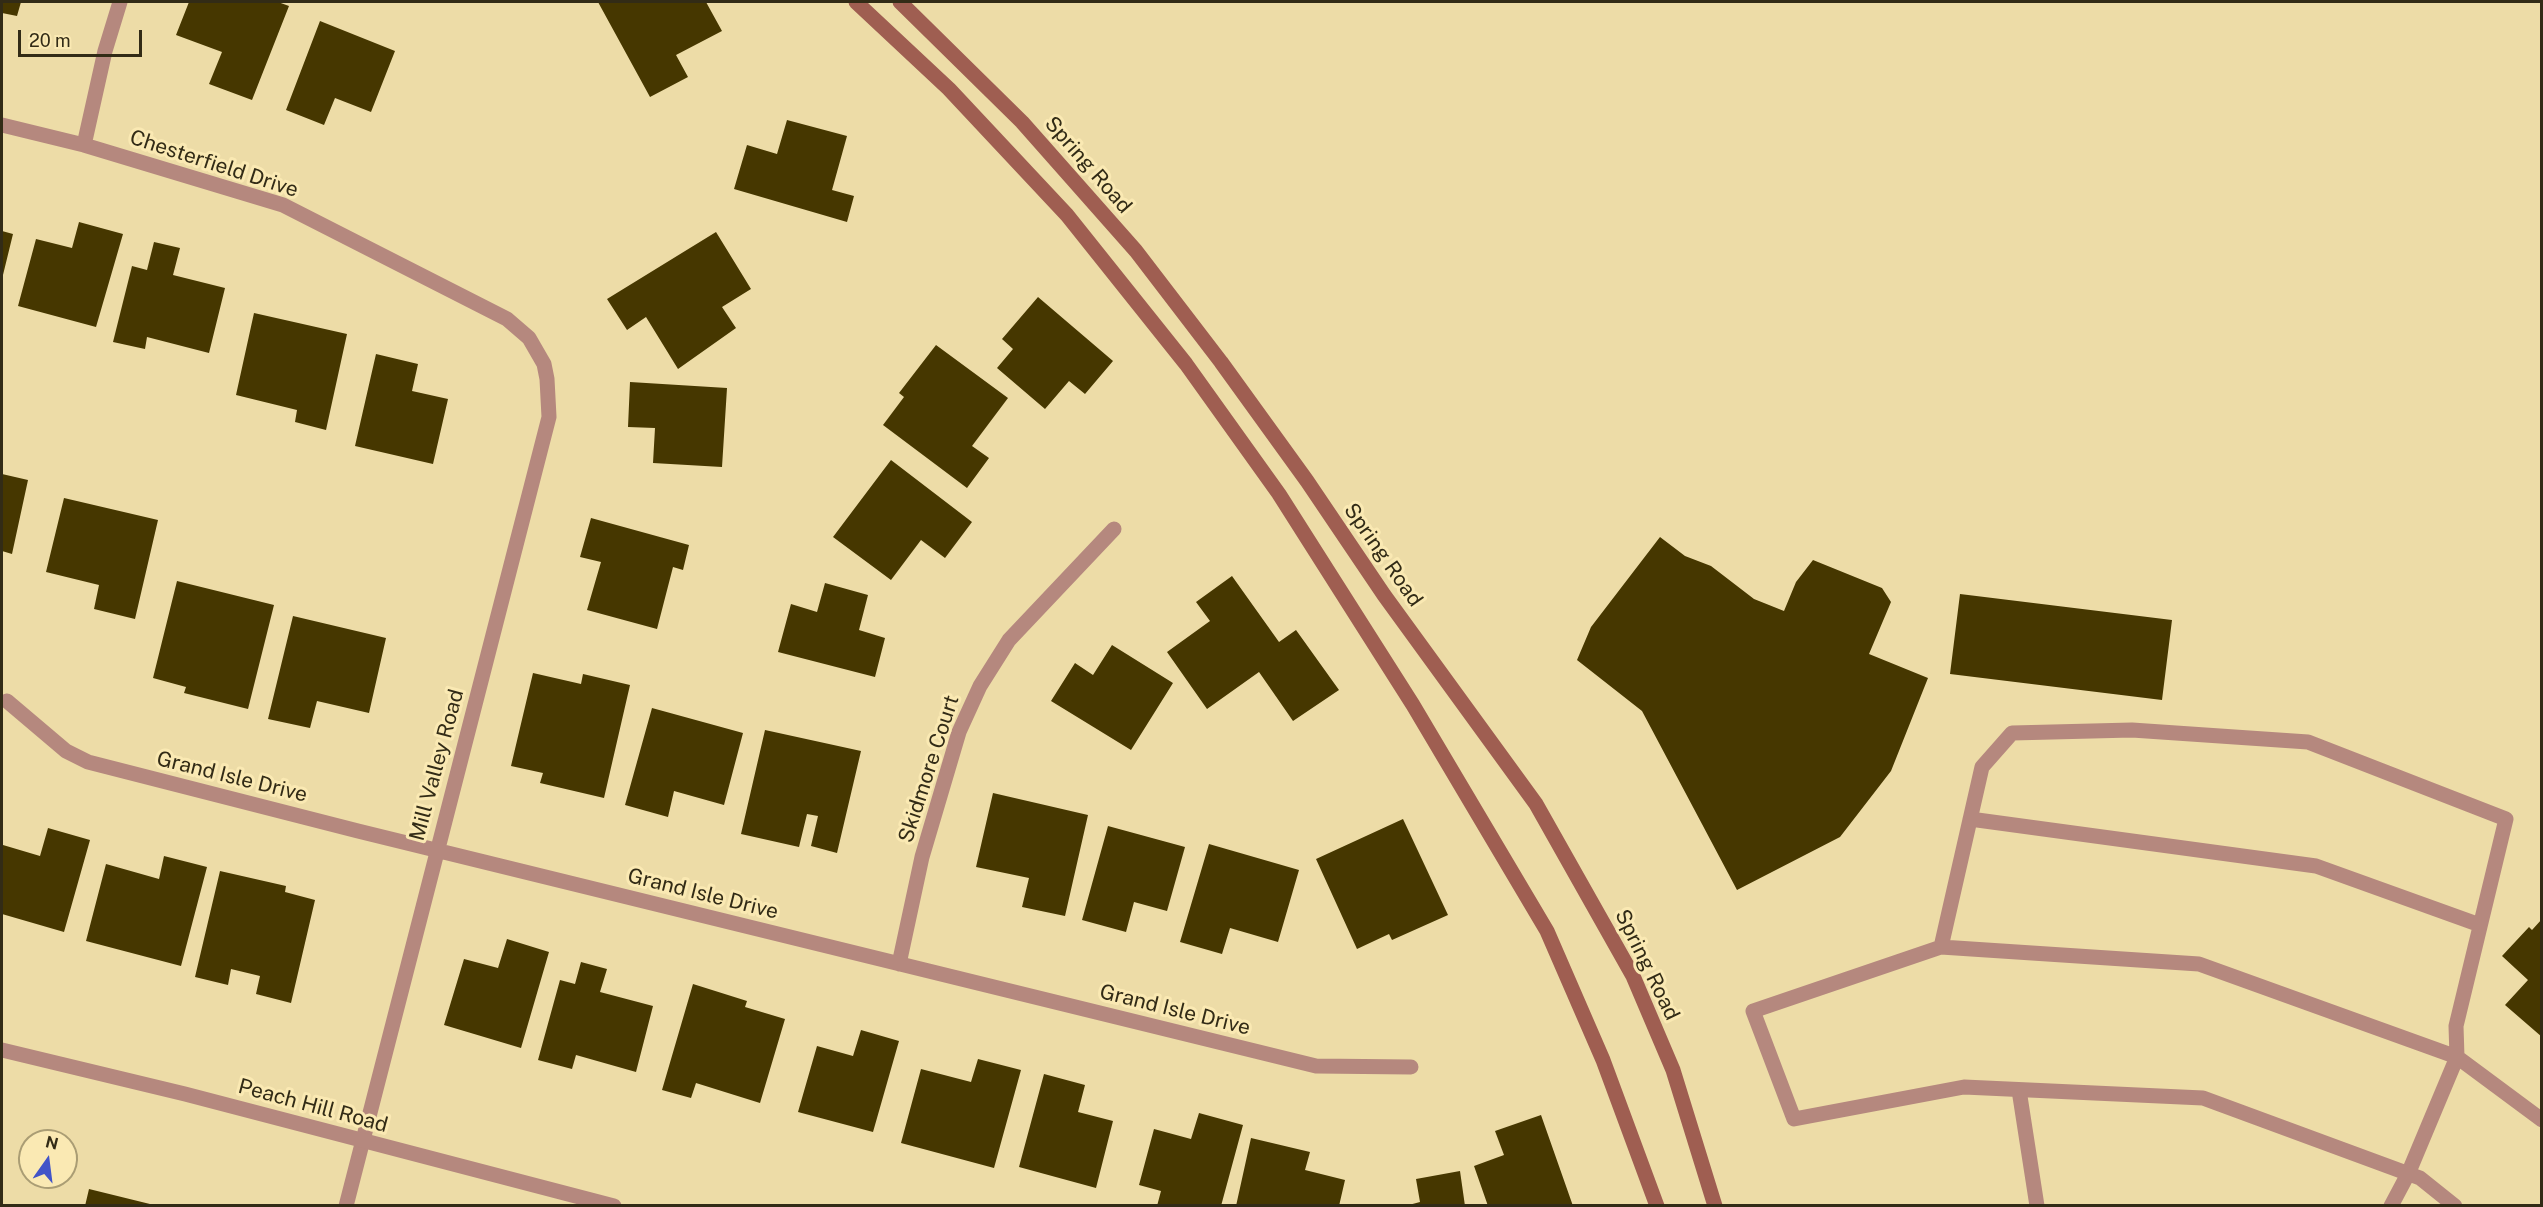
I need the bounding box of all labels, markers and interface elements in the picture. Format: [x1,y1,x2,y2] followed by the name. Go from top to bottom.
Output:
[21,18,146,56] scale bar
[29,30,71,51] text: 20 m
[1039,111,1137,219] street label: Spring Road
[127,125,301,203] street label: Chesterfield Drive
[1338,499,1428,611] street label: Spring Road
[405,686,469,844] street label: Mill Valley Road
[893,692,965,846] street label: Skidmore Court
[154,746,310,808] street label: Grand Isle Drive
[625,863,781,925] street label: Grand Isle Drive
[1609,905,1685,1025] street label: Spring Road
[1097,979,1253,1041] street label: Grand Isle Drive
[236,1074,390,1138] street label: Peach Hill Road
[18,1129,78,1189] north arrow
[44,1132,60,1154] text: N

